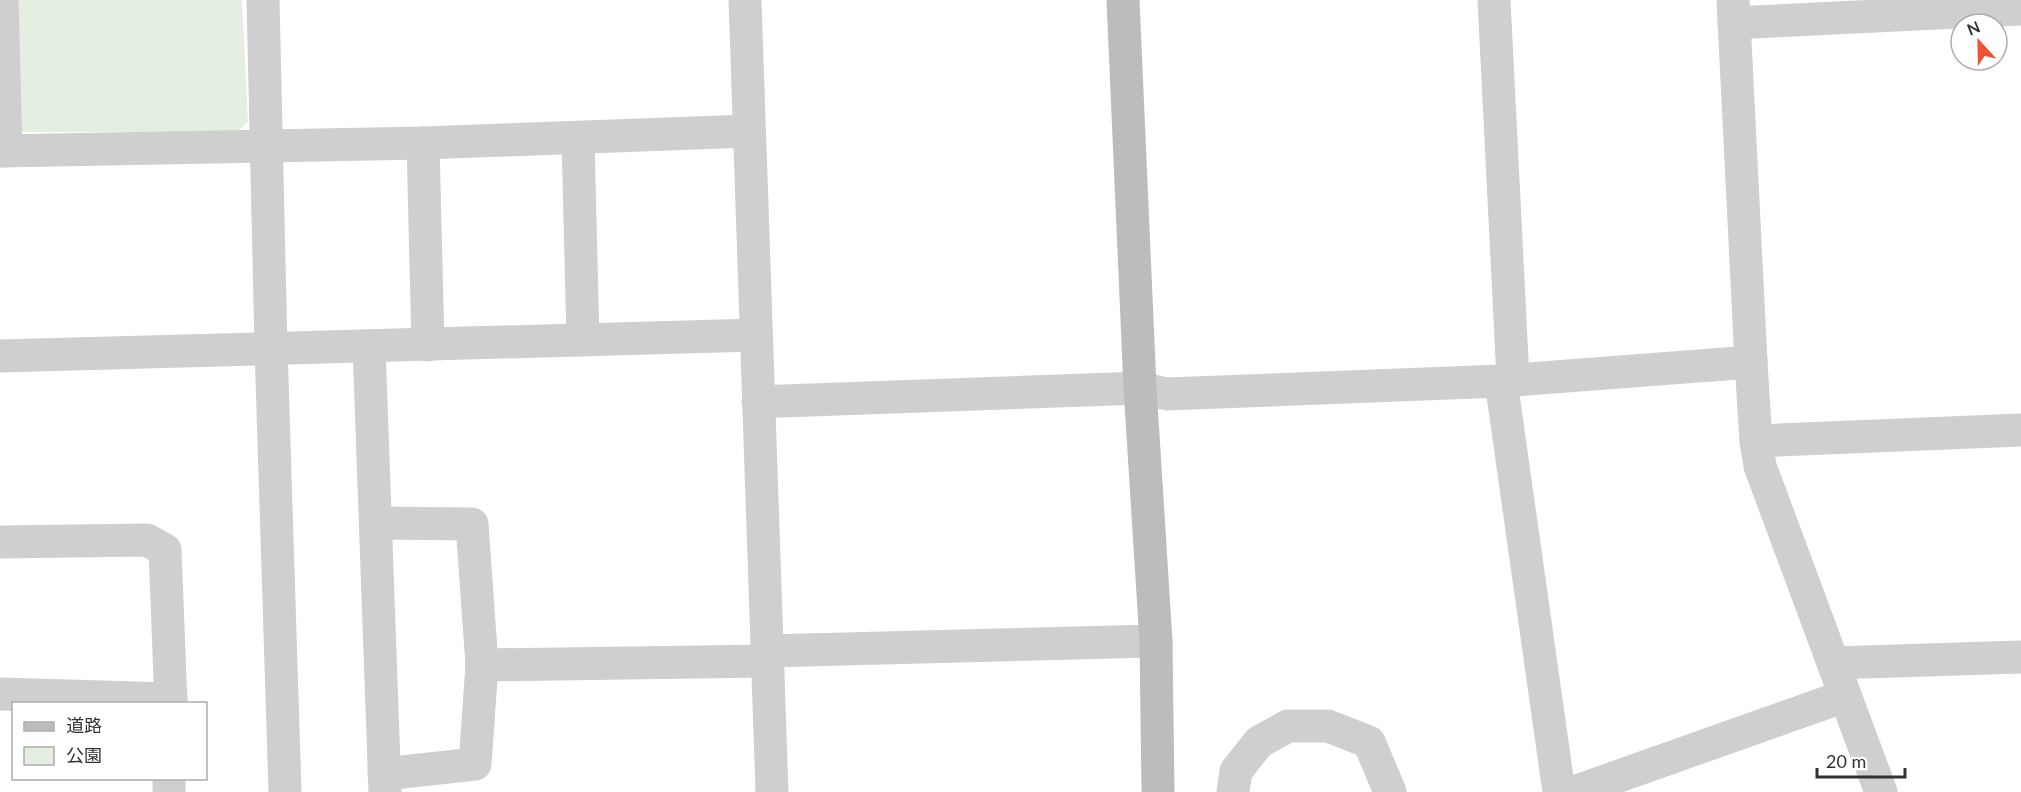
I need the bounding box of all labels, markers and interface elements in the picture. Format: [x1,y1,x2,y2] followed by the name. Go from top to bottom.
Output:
[1949,12,2009,72] north arrow
[1964,17,1982,39] text: N
[12,702,207,780] legend
[66,714,102,736] text: 道路
[1817,741,1906,779] scale bar
[66,744,102,766] text: 公園
[1826,750,1866,772] text: 20 m

